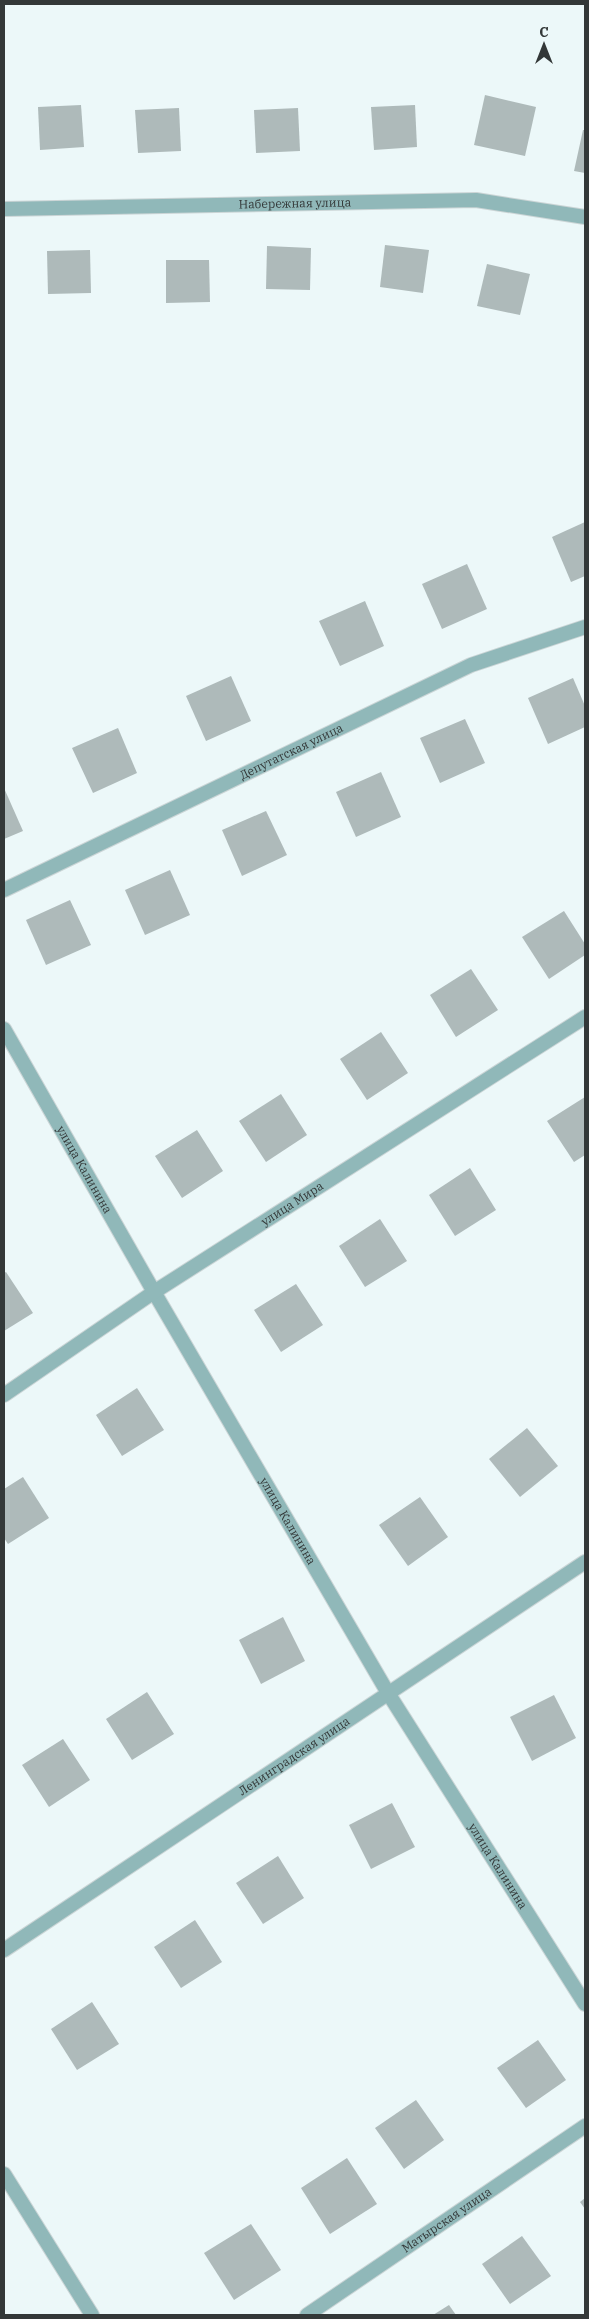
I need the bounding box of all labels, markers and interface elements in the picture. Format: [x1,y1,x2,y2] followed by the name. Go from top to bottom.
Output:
[519,20,569,70] north arrow
[539,23,549,41] text: С
[239,194,352,212] street label: Набережная улица
[237,720,346,782] street label: Депутатская улица
[54,1123,116,1216] street label: улица Калинина
[258,1178,326,1229] street label: улица Мира
[257,1474,320,1568] street label: улица Калинина
[235,1713,353,1798] street label: Ленинградская улица
[465,1820,531,1912] street label: улица Калинина
[399,2184,495,2255] street label: Матырская улица

